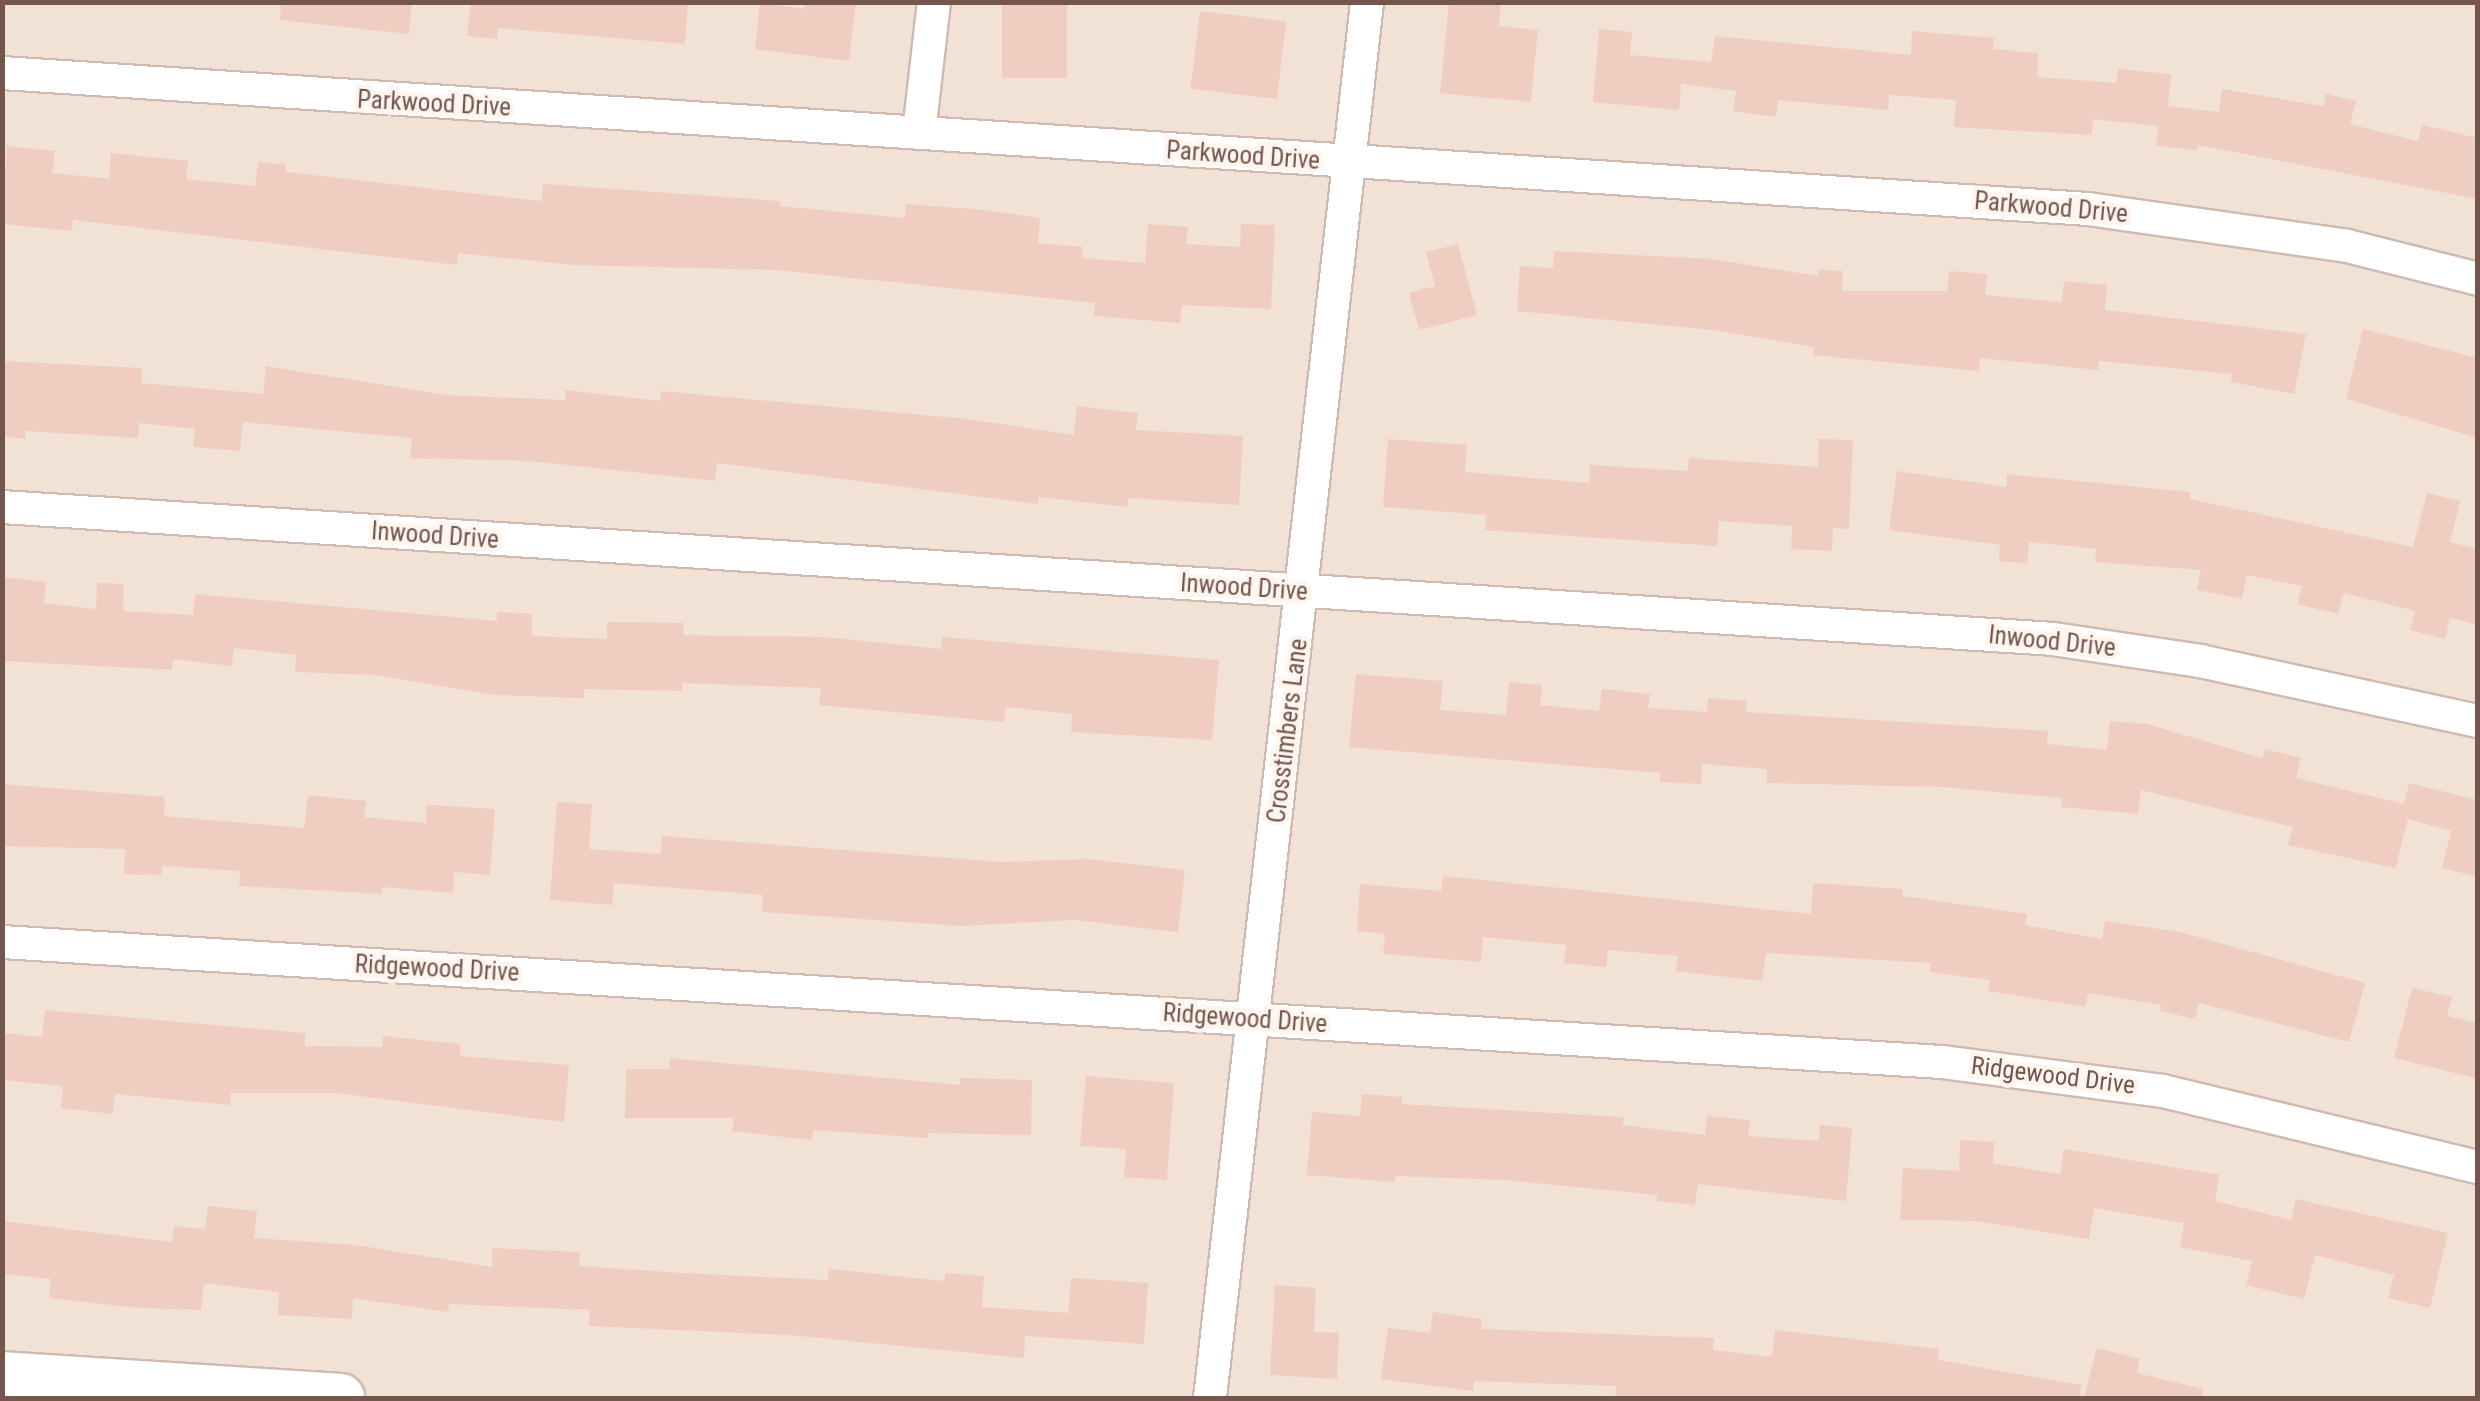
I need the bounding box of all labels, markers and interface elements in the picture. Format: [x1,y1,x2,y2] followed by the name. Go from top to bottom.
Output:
[356,85,512,123] street label: Parkwood Drive
[1165,136,1321,176] street label: Parkwood Drive
[1973,186,2129,230] street label: Parkwood Drive
[370,517,500,555] street label: Inwood Drive
[1179,569,1309,607] street label: Inwood Drive
[1987,620,2117,664] street label: Inwood Drive
[1262,637,1314,825] street label: Crosstimbers Lane
[354,950,520,988] street label: Ridgewood Drive
[1162,998,1328,1040] street label: Ridgewood Drive
[1969,1051,2137,1101] street label: Ridgewood Drive

